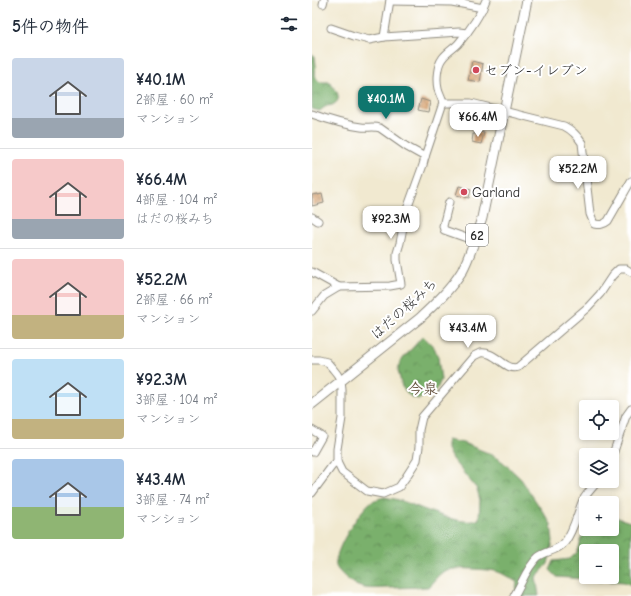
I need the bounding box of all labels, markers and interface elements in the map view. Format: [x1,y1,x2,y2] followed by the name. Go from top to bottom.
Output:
[278,13,300,35] icon: filters
[12,17,89,36] text: 5件の物件
[484,62,588,79] place label: セブン-イレブン
[471,65,481,75] marker: セブン-イレブン
[136,70,186,89] text: ¥40.1M
[44,74,92,122] icon: home
[353,86,419,120] pin: ¥40.1M
[367,91,405,106] text: ¥40.1M
[136,92,213,107] text: 2部屋 · 60 m²
[445,104,511,138] pin: ¥66.4M
[459,109,497,124] text: ¥66.4M
[136,111,200,126] text: マンション
[545,156,611,190] pin: ¥52.2M
[558,161,598,176] text: ¥52.2M
[136,170,187,189] text: ¥66.4M
[44,175,92,223] icon: home
[472,184,520,201] place label: Garland
[459,187,469,197] marker: Garland
[136,192,217,207] text: 4部屋 · 104 m²
[358,206,424,240] pin: ¥92.3M
[136,211,213,226] text: はだの桜みち
[372,211,410,226] text: ¥92.3M
[466,224,488,246] road number: 62
[136,270,187,289] text: ¥52.2M
[44,275,92,323] icon: home
[367,275,441,343] street label: はだの桜みち
[136,292,212,307] text: 2部屋 · 66 m²
[136,311,200,326] text: マンション
[435,315,501,349] pin: ¥43.4M
[449,320,487,335] text: ¥43.4M
[136,370,187,389] text: ¥92.3M
[44,375,92,423] icon: home
[408,380,438,398] district label: 今泉
[136,392,217,407] text: 3部屋 · 104 m²
[579,400,619,584] map controls
[579,400,619,440] button: locate
[136,411,200,426] text: マンション
[579,448,619,488] button: layers
[136,470,185,489] text: ¥43.4M
[44,475,92,523] icon: home
[136,492,209,507] text: 3部屋 · 74 m²
[579,496,619,536] button: +
[136,511,200,526] text: マンション
[579,544,619,584] button: −

